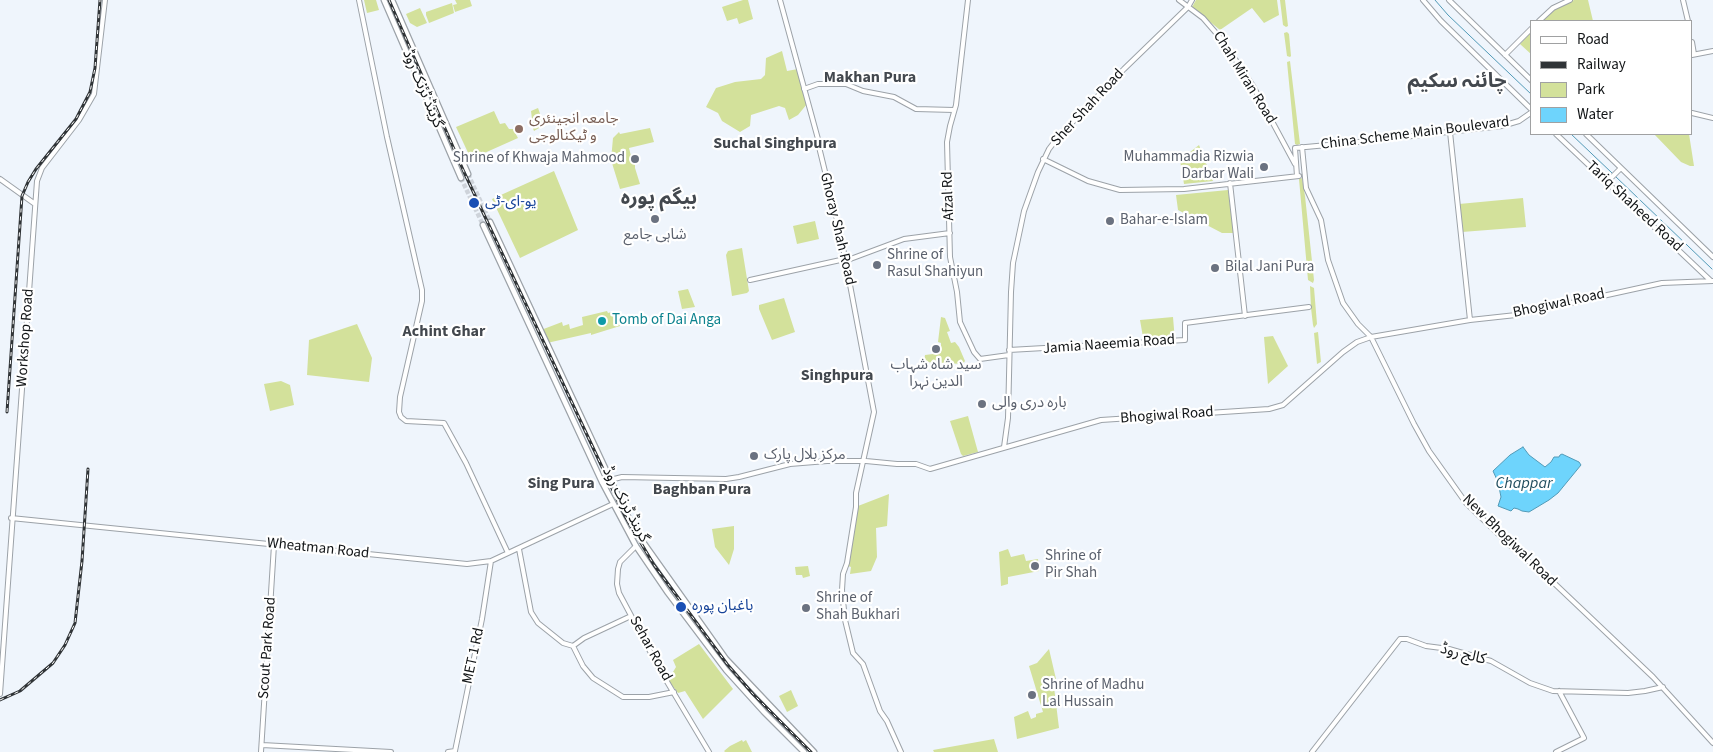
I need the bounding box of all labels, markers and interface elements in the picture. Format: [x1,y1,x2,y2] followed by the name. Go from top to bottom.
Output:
[1530,20,1693,135] legend
[1208,28,1280,128] street label: Chah Miran Road
[1577,29,1609,50] text: Road
[397,47,447,131] street label: گرینڈ ٹرنک روڈ
[1577,54,1626,75] text: Railway
[1048,66,1128,150] street label: Sher Shah Road
[824,68,916,88] district label: Makhan Pura
[1407,71,1507,95] district label: چائنہ سکیم
[1577,79,1605,100] text: Park
[1577,104,1613,125] text: Water
[529,111,618,146] place label: جامعہ انجینئری و ٹیکنالوجی
[1320,113,1510,155] street label: China Scheme Main Boulevard
[513,123,525,135] marker: جامعہ انجینئری و ٹیکنالوجی
[713,134,837,154] district label: Suchal Singhpura
[1124,149,1254,184] place label: Muhammadia Rizwia Darbar Wali
[453,150,625,168] place label: Shrine of Khwaja Mahmood
[629,153,641,165] marker: Shrine of Khwaja Mahmood
[1582,158,1686,256] street label: Tariq Shaheed Road
[1258,161,1270,173] marker: Muhammadia Rizwia Darbar Wali
[815,171,859,287] street label: Ghoray Shah Road
[939,171,959,221] street label: Afzal Rd
[621,188,697,212] district label: بیگم پورہ
[485,194,536,212] place label: یو-ای-ٹی
[467,196,481,210] marker: یو-ای-ٹی
[1120,212,1208,230] place label: Bahar-e-Islam
[649,213,661,225] marker: شاہی جامع
[1104,215,1116,227] marker: Bahar-e-Islam
[623,227,687,245] place label: شاہی جامع
[887,247,983,282] place label: Shrine of Rasul Shahiyun
[871,259,883,271] marker: Shrine of Rasul Shahiyun
[1225,259,1314,277] place label: Bilal Jani Pura
[1209,262,1221,274] marker: Bilal Jani Pura
[1511,285,1607,323] street label: Bhogiwal Road
[14,288,38,388] street label: Workshop Road
[612,312,721,330] place label: Tomb of Dai Anga
[596,315,608,327] marker: Tomb of Dai Anga
[403,322,485,342] district label: Achint Ghar
[1042,331,1176,359] street label: Jamia Naeemia Road
[930,343,942,355] marker: سید شاہ شہاب الدین نہرا
[890,357,982,392] place label: سید شاہ شہاب الدین نہرا
[801,366,873,386] district label: Singhpura
[992,395,1067,413] place label: بارہ دری والی
[976,398,988,410] marker: بارہ دری والی
[1120,404,1214,428] street label: Bhogiwal Road
[764,447,846,465] place label: مرکز بلال پارک
[748,450,760,462] marker: مرکز بلال پارک
[598,464,652,546] street label: گرینڈ ٹرنک روڈ
[527,474,595,494] district label: Sing Pura
[1496,474,1552,494] water label: Chappar
[653,480,751,500] district label: Baghban Pura
[1458,491,1560,591] street label: New Bhogiwal Road
[266,535,370,563] street label: Wheatman Road
[1045,548,1101,583] place label: Shrine of Pir Shah
[1029,560,1041,572] marker: Shrine of Pir Shah
[816,590,900,625] place label: Shrine of Shah Bukhari
[255,596,281,700] street label: Scout Park Road
[692,598,753,616] place label: باغبان پورہ
[674,600,688,614] marker: باغبان پورہ
[800,602,812,614] marker: Shrine of Shah Bukhari
[625,613,675,685] street label: Sehar Road
[459,626,489,686] street label: MET 1 Rd
[1438,641,1488,669] street label: کالج روڈ
[1042,677,1144,712] place label: Shrine of Madhu Lal Hussain
[1026,689,1038,701] marker: Shrine of Madhu Lal Hussain

